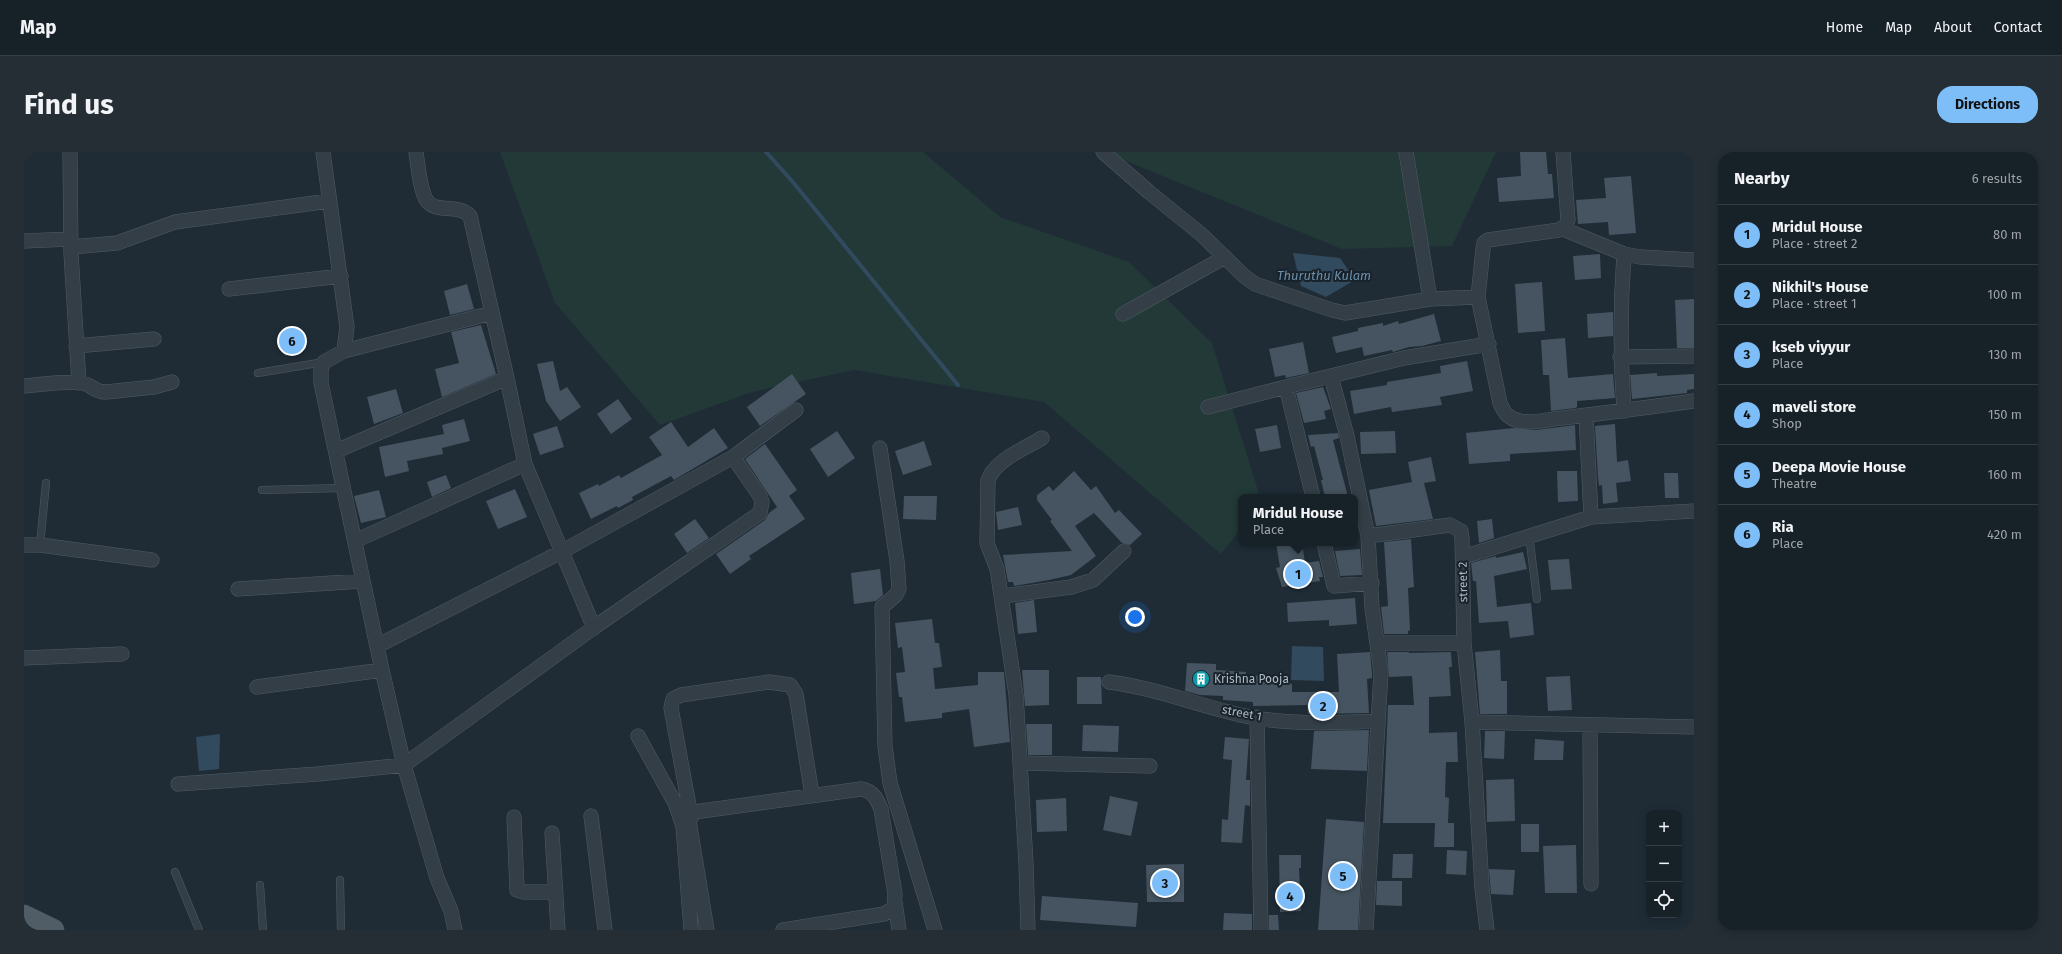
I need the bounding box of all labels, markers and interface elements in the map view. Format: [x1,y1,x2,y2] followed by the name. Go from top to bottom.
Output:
[20,16,57,39] text: Map
[1826,19,1863,36] text: Home
[1885,19,1912,36] text: Map
[1934,19,1972,36] text: About
[1994,19,2042,36] text: Contact
[1937,86,2038,123] button: Directions
[24,88,114,121] text: Find us
[1734,168,1789,189] text: Nearby
[1972,171,2022,186] text: 6 results
[1772,218,1862,236] text: Mridul House
[1744,227,1750,242] text: 1
[1993,227,2022,242] text: 80 m
[1772,236,1857,251] text: Place · street 2
[1277,268,1371,283] water label: Thuruthu Kulam
[1772,278,1869,296] text: Nikhil's House
[1744,287,1750,302] text: 2
[1987,287,2022,302] text: 100 m
[1772,296,1857,311] text: Place · street 1
[279,326,305,356] pin: 6
[1772,338,1850,356] text: kseb viyyur
[1744,347,1750,362] text: 3
[1988,347,2022,362] text: 130 m
[1772,356,1803,371] text: Place
[1772,398,1856,416] text: maveli store
[1743,407,1751,422] text: 4
[1988,407,2022,422] text: 150 m
[1772,416,1802,431] text: Shop
[1772,458,1906,476] text: Deepa Movie House
[1744,467,1750,482] text: 5
[1988,467,2022,482] text: 160 m
[1772,476,1817,491] text: Theatre
[1238,494,1358,546] popup
[1253,504,1343,522] text: Mridul House
[1772,518,1794,536] text: Ria
[1253,522,1284,537] text: Place
[1743,527,1751,542] text: 6
[1987,527,2022,542] text: 420 m
[1772,536,1803,551] text: Place
[1285,559,1311,589] pin: 1
[1456,561,1470,602] street label: street 2
[1125,607,1145,627] your location
[1191,669,1211,689] building icon: Krishna Pooja
[1214,672,1289,686] place label: Krishna Pooja
[1310,691,1336,721] pin: 2
[1221,702,1263,724] street label: street 1
[1646,810,1682,918] map controls
[1646,810,1682,846] button: +
[1646,846,1682,882] button: −
[1330,861,1356,891] pin: 5
[1152,868,1178,898] pin: 3
[1277,881,1303,911] pin: 4
[1646,882,1682,918] button: locate

